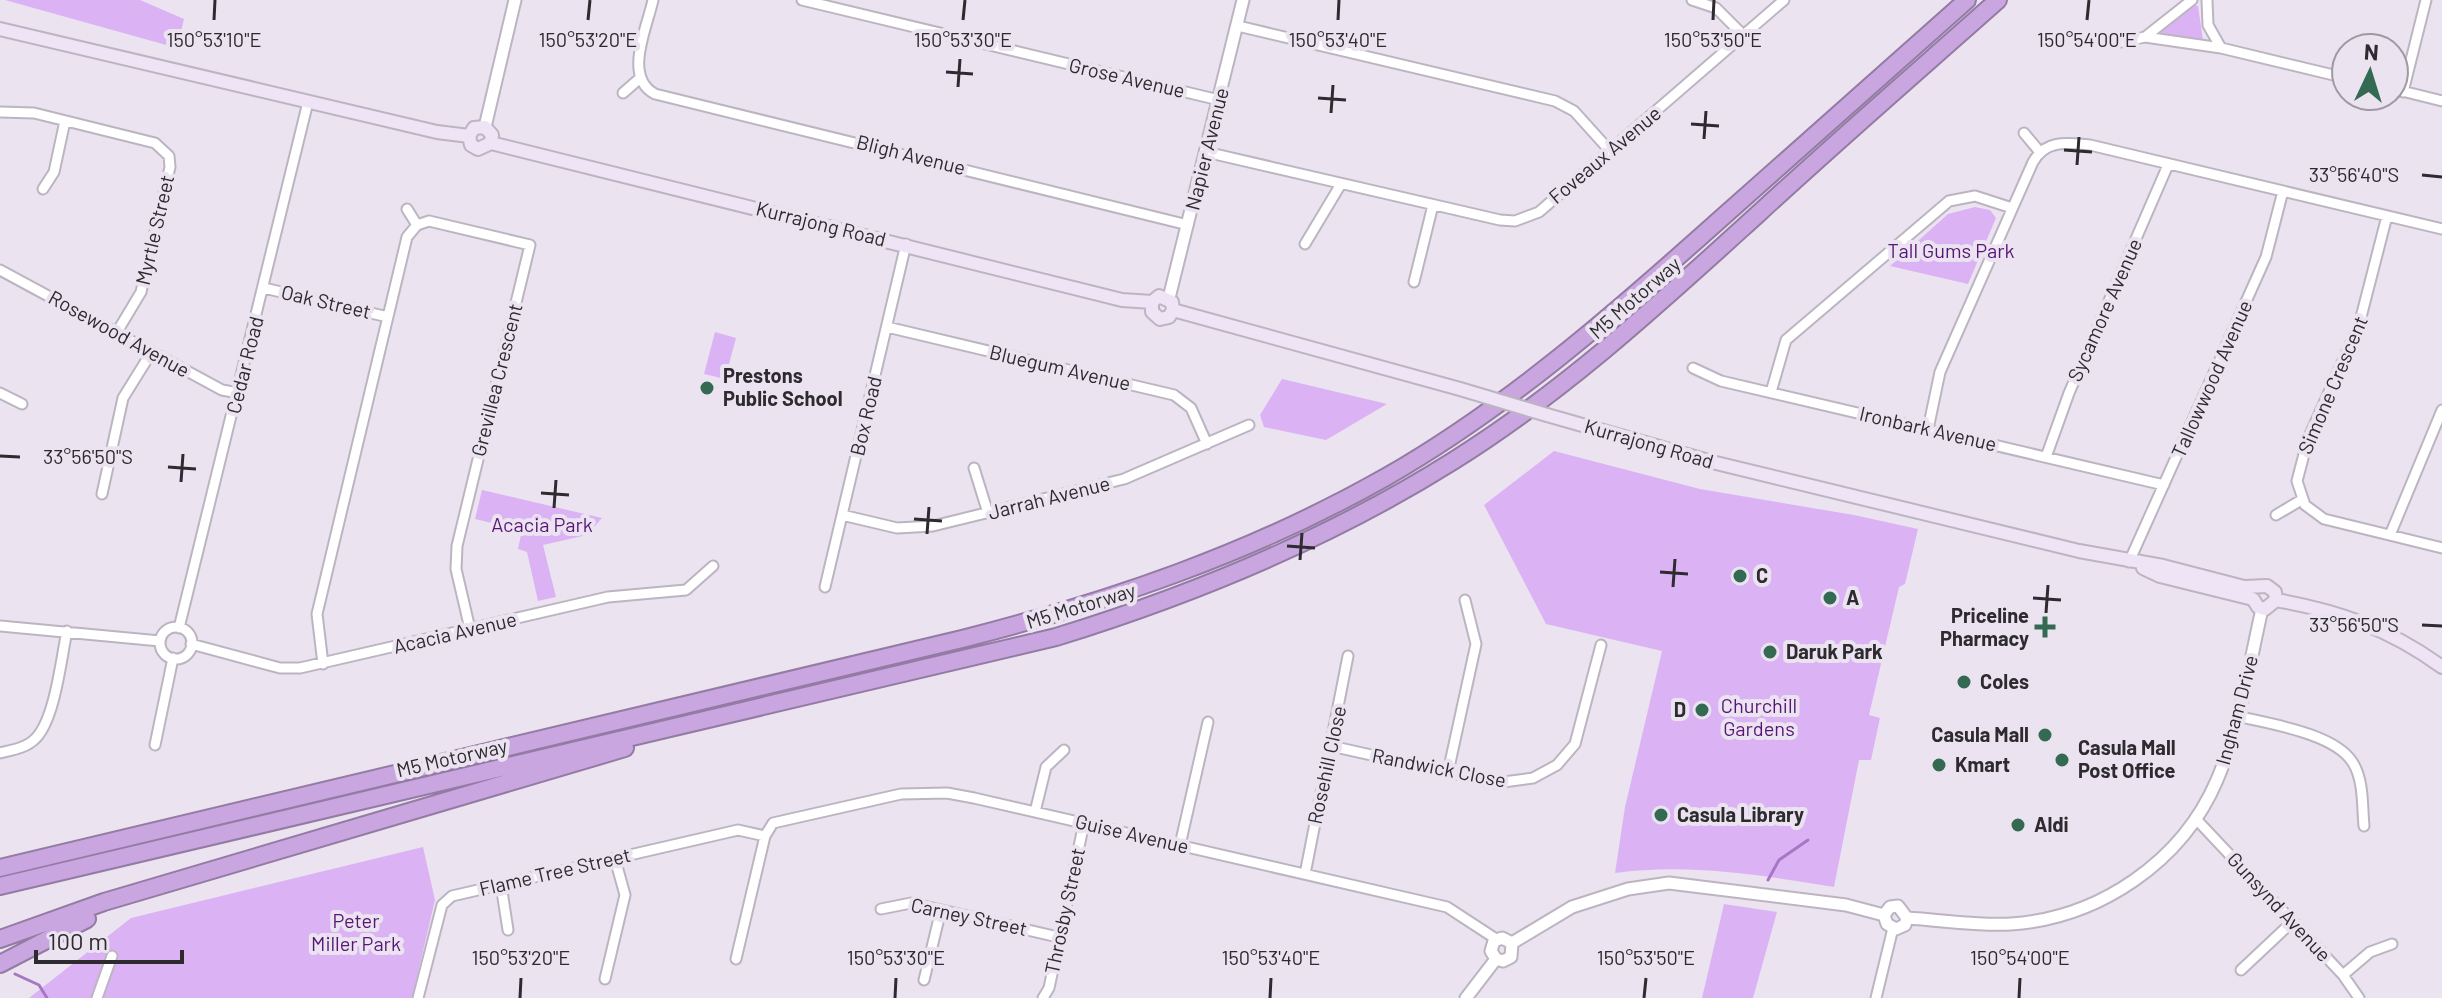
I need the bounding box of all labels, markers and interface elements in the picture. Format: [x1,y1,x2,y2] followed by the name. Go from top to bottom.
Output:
[166,27,262,51] text: 150°53'10"E
[539,27,637,51] text: 150°53'20"E
[914,27,1012,51] text: 150°53'30"E
[1289,27,1387,51] text: 150°53'40"E
[1664,27,1762,51] text: 150°53'50"E
[2037,27,2137,51] text: 150°54'00"E
[2330,32,2410,112] north arrow
[2363,38,2380,65] text: N
[1067,52,1188,102] street label: Grose Avenue
[1179,85,1233,212] street label: Napier Avenue
[1543,100,1665,208] street label: Foveaux Avenue
[854,129,968,179] street label: Bligh Avenue
[2309,162,2399,186] text: 33°56'40"S
[130,172,178,287] street label: Myrtle Street
[754,195,889,251] street label: Kurrajong Road
[2062,234,2146,385] street label: Sycamore Avenue
[1888,238,2014,262] park label: Tall Gums Park
[1584,251,1685,343] street label: M5 Motorway
[279,279,373,323] street label: Oak Street
[45,284,194,382] street label: Rosewood Avenue
[2166,296,2257,461] street label: Tallowwood Avenue
[465,301,527,459] street label: Grevillea Crescent
[2292,312,2372,457] street label: Simone Crescent
[220,314,268,416] street label: Cedar Road
[987,339,1133,395] street label: Bluegum Avenue
[723,363,843,410] place label: Prestons Public School
[844,374,886,458] street label: Box Road
[698,379,716,397] marker: Prestons Public School
[1857,401,1999,455] street label: Ironbark Avenue
[1582,413,1717,473] street label: Kurrajong Road
[43,444,133,468] text: 33°56'50"S
[985,470,1112,524] street label: Jarrah Avenue
[491,512,593,536] park label: Acacia Park
[1756,563,1768,587] place label: C
[1731,567,1749,585] marker: C
[1023,577,1138,633] street label: M5 Motorway
[1846,585,1859,609] place label: A
[1821,589,1839,607] marker: A
[1940,603,2029,650] place label: Priceline Pharmacy
[391,606,519,658] street label: Acacia Avenue
[2309,612,2399,636] text: 33°56'50"S
[2036,618,2054,636] marker: Priceline Pharmacy
[1786,639,1883,663] place label: Daruk Park
[1761,643,1779,661] marker: Daruk Park
[2210,652,2262,767] street label: Ingham Drive
[1980,669,2029,693] place label: Coles
[1955,673,1973,691] marker: Coles
[1721,693,1797,740] park label: Churchill Gardens
[1674,697,1686,721] place label: D
[1693,701,1711,719] marker: D
[1302,703,1350,826] street label: Rosehill Close
[1931,722,2029,746] place label: Casula Mall
[2036,726,2054,744] marker: Casula Mall
[394,733,509,781] street label: M5 Motorway
[2078,735,2176,782] place label: Casula Mall Post Office
[1370,742,1508,792] street label: Randwick Close
[2053,751,2071,769] marker: Casula Mall Post Office
[1955,752,2010,776] place label: Kmart
[1930,756,1948,774] marker: Kmart
[1677,802,1804,826] place label: Casula Library
[1652,806,1670,824] marker: Casula Library
[1073,808,1191,858] street label: Guise Avenue
[2034,812,2069,836] place label: Aldi
[2009,816,2027,834] marker: Aldi
[477,842,633,900] street label: Flame Tree Street
[1039,845,1089,976] street label: Throsby Street
[2223,847,2337,966] street label: Gunsynd Avenue
[909,892,1030,940] street label: Carney Street
[311,908,401,955] park label: Peter Miller Park
[36,914,182,964] scale bar
[48,926,108,955] text: 100 m
[472,945,570,969] text: 150°53'20"E
[847,945,945,969] text: 150°53'30"E
[1222,945,1320,969] text: 150°53'40"E
[1597,945,1695,969] text: 150°53'50"E
[1970,945,2070,969] text: 150°54'00"E

